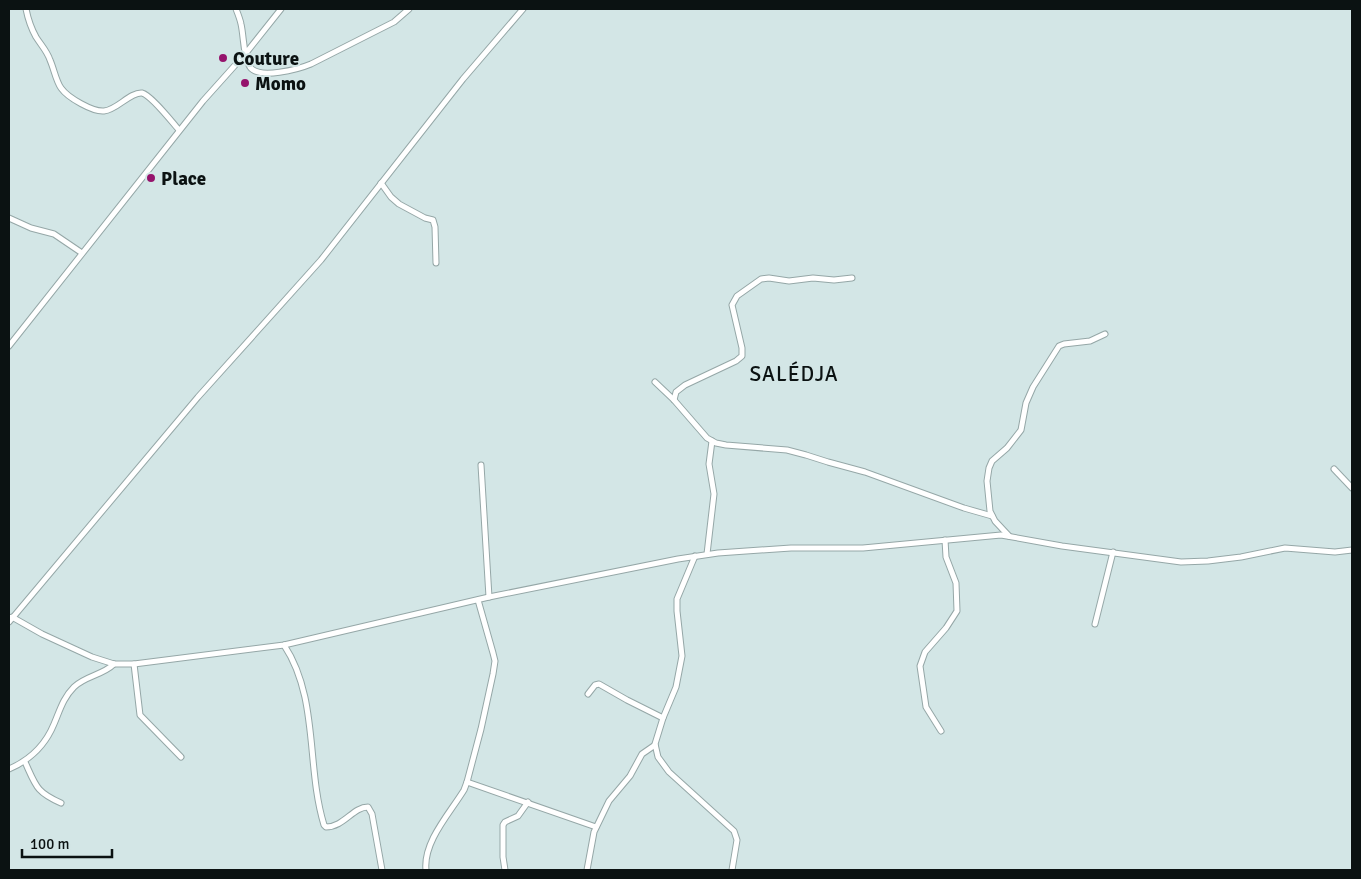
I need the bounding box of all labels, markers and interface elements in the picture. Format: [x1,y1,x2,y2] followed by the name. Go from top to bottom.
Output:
[233,47,299,71] place label: Couture
[217,52,229,64] marker: Couture
[255,72,306,96] place label: Momo
[239,77,251,89] marker: Momo
[161,167,206,191] place label: Place
[145,172,157,184] marker: Place
[749,361,839,387] district label: SALÉDJA
[22,826,112,858] scale bar
[30,835,70,853] text: 100 m

